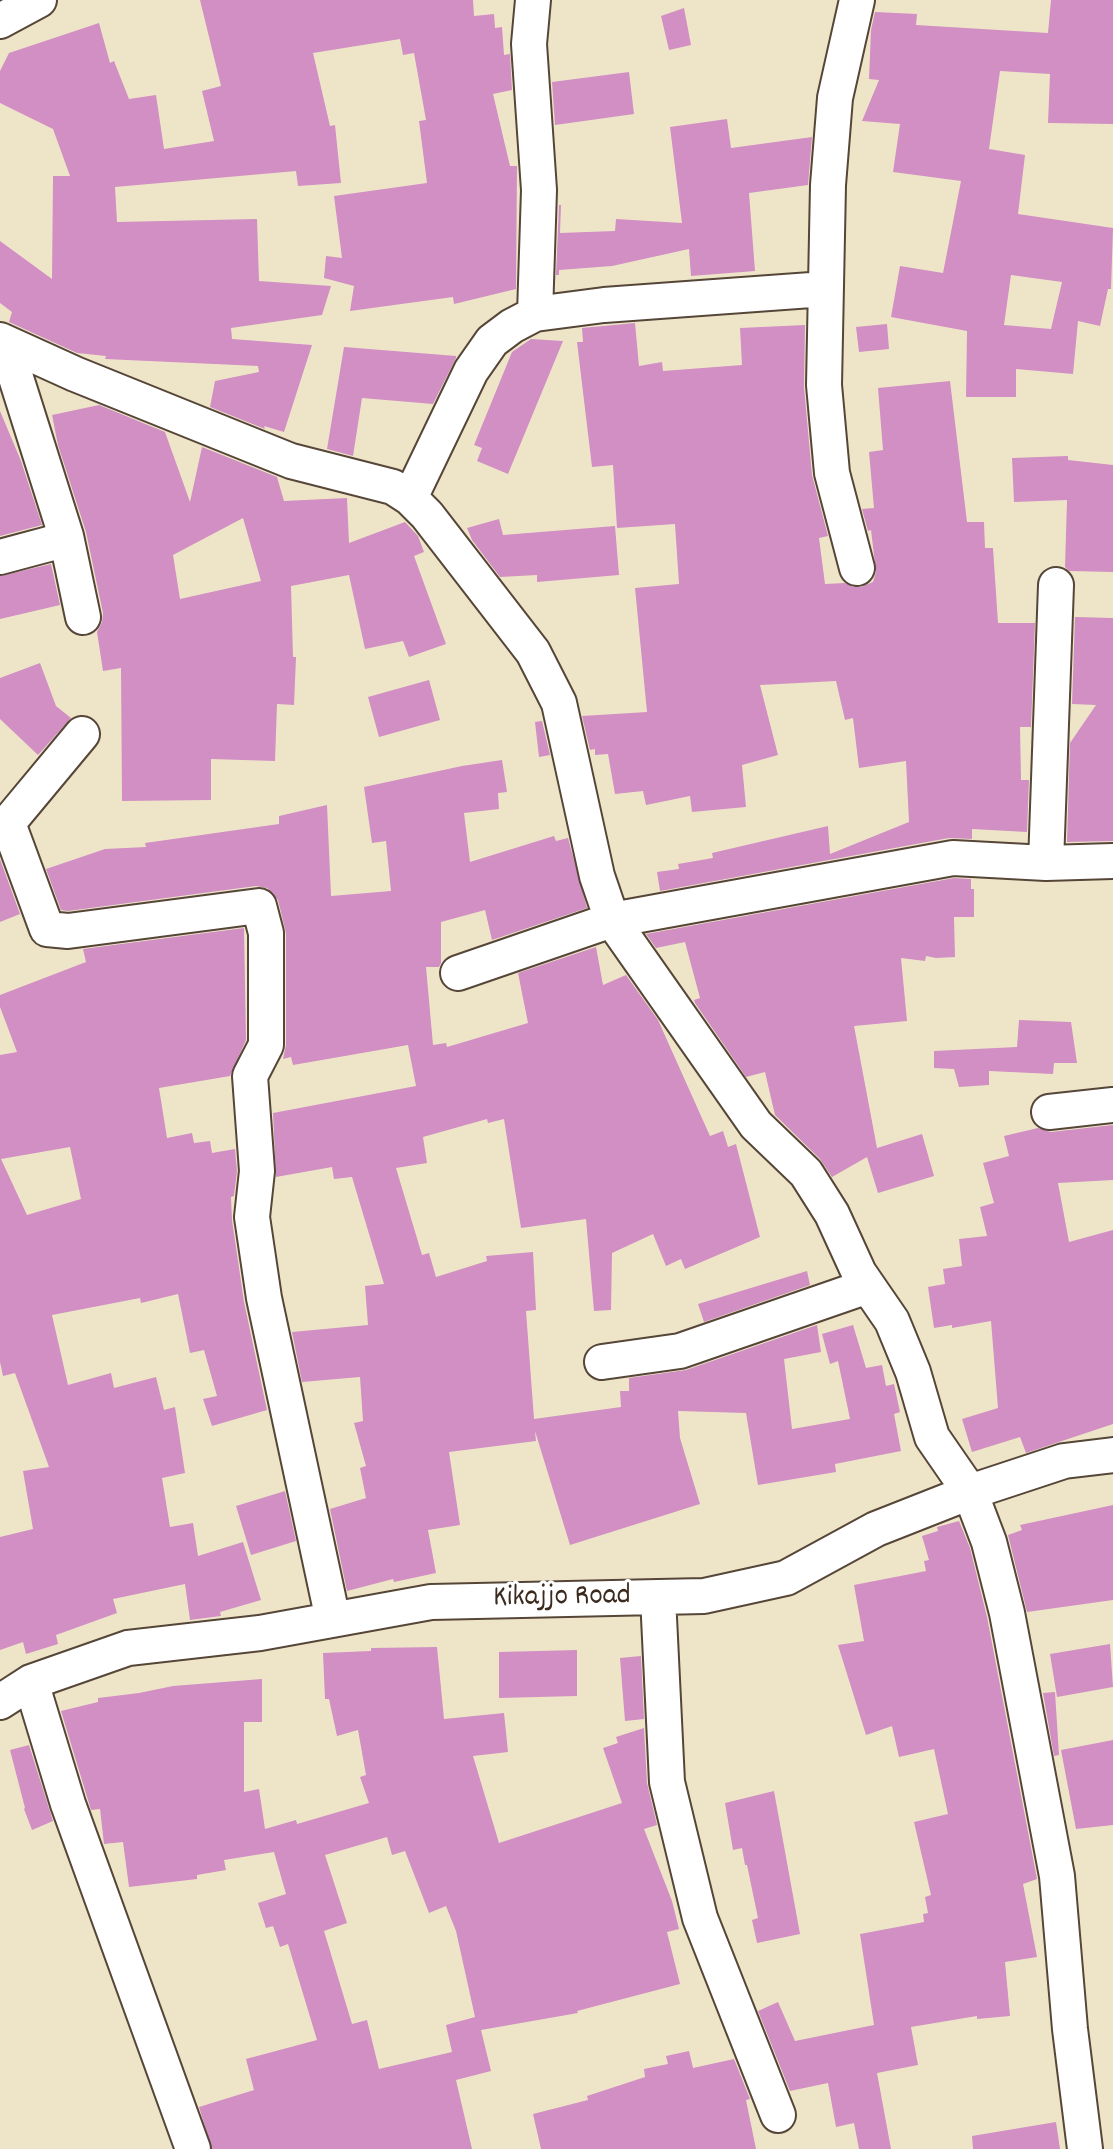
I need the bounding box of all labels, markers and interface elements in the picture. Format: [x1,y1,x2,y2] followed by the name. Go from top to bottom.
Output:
[493,1580,631,1618] street label: Kikajjo Road

